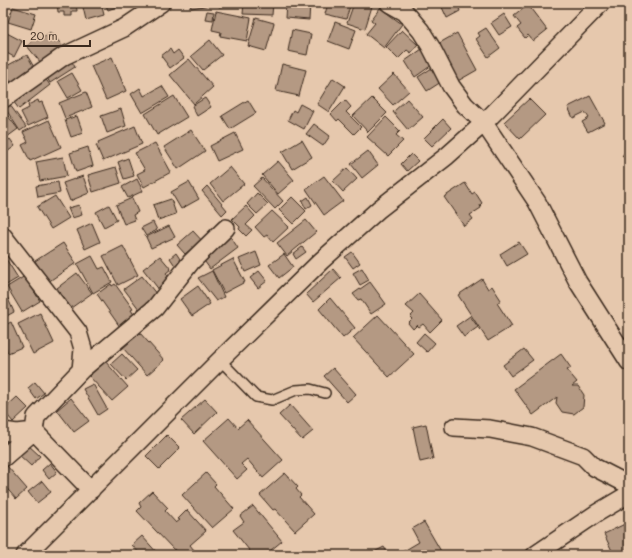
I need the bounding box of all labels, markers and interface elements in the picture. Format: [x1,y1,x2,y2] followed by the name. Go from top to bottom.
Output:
[24,22,90,48] scale bar
[30,27,58,43] text: 20 m

